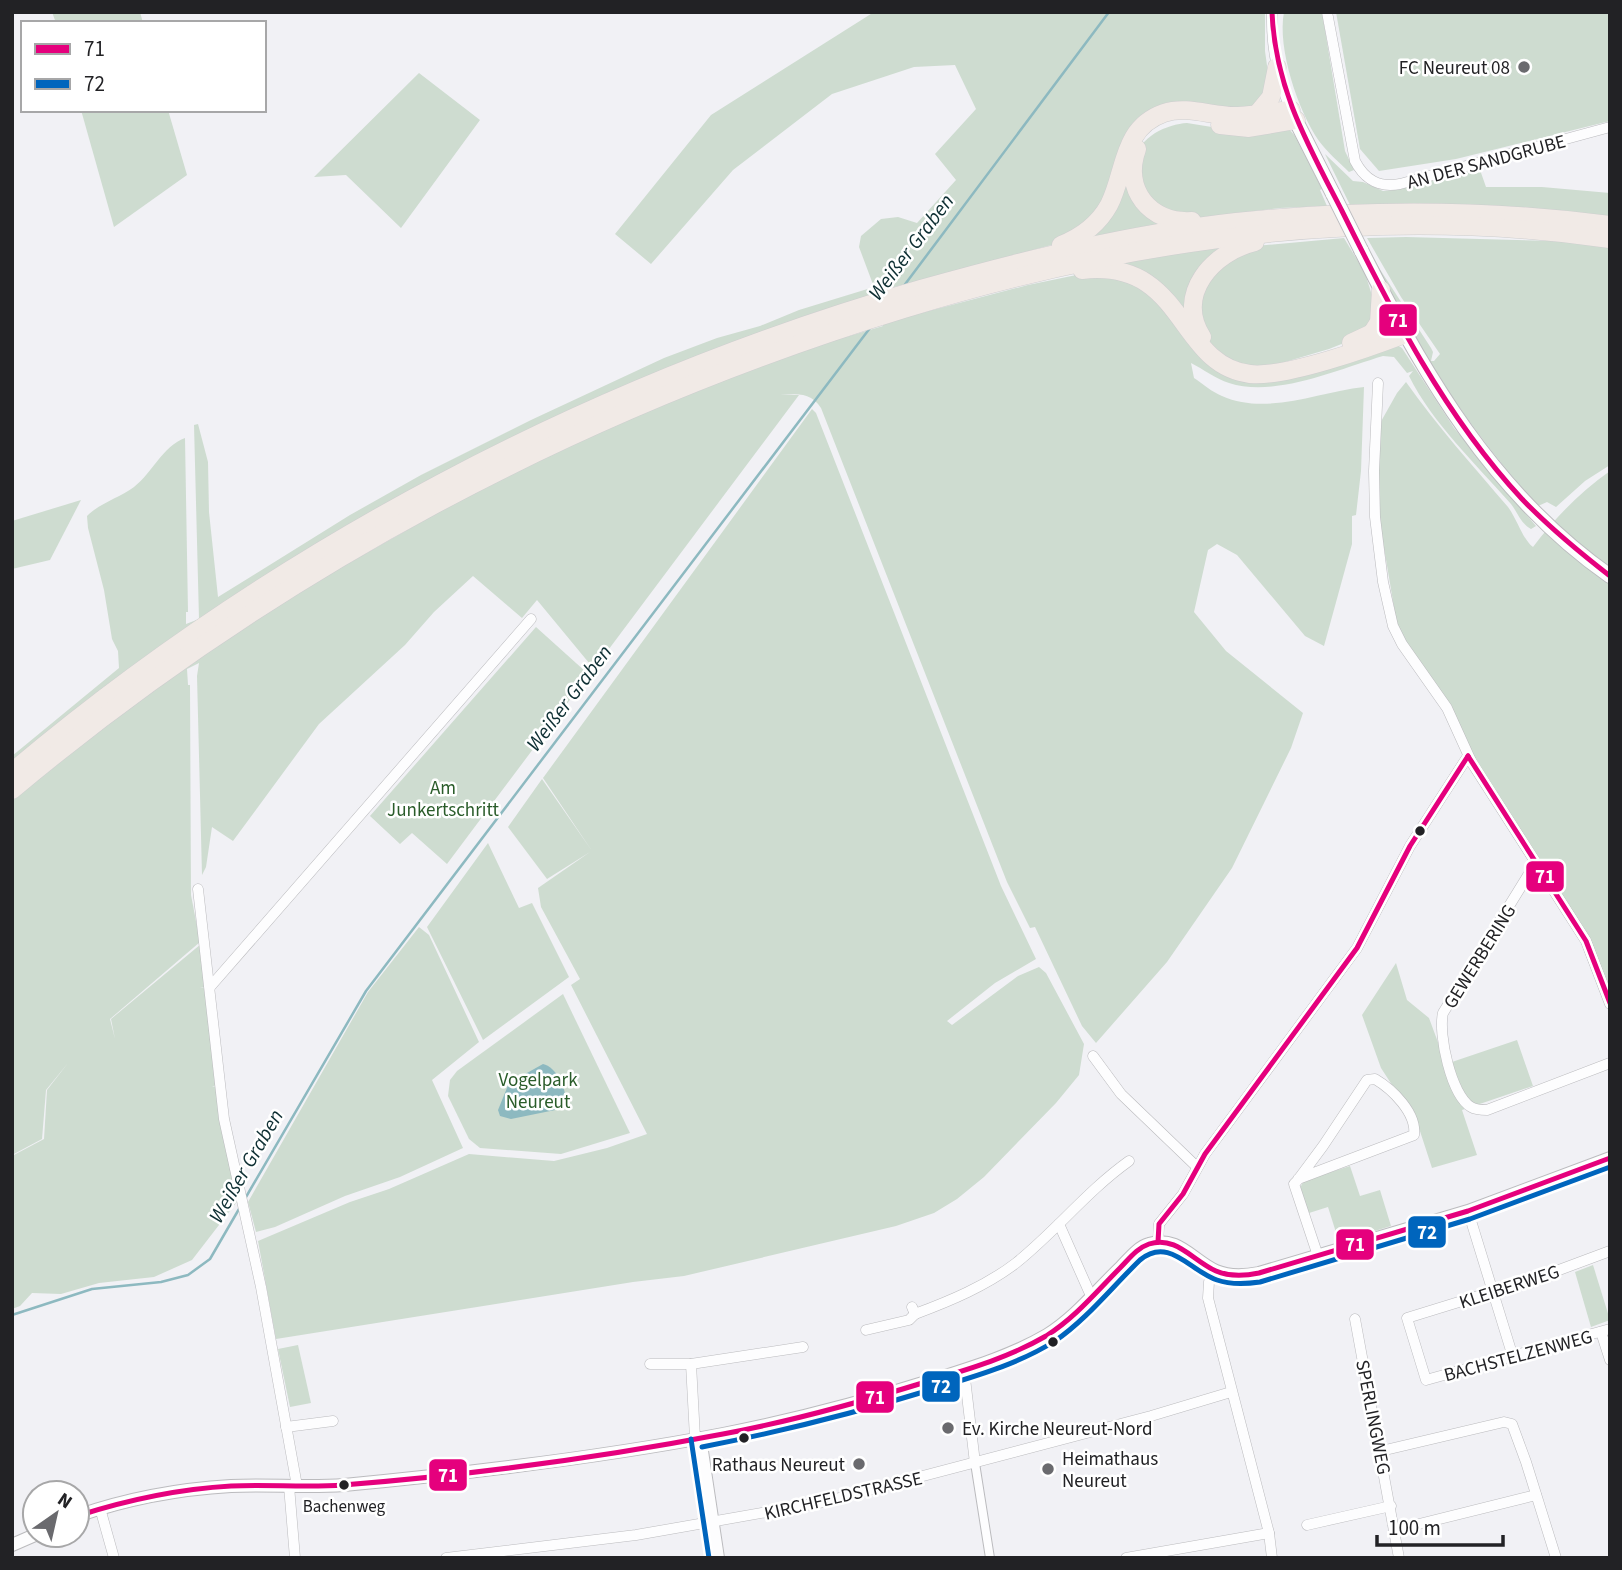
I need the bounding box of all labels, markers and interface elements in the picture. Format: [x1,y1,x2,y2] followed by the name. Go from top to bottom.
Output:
[21,21,266,112] legend
[84,34,105,64] text: 71
[1399,55,1510,82] place label: FC Neureut 08
[1516,59,1532,75] marker: FC Neureut 08
[84,69,105,99] text: 72
[1404,128,1569,197] street label: AN DER SANDGRUBE
[861,187,961,307] water label: Weißer Graben
[1378,303,1418,337] line badge: 71
[1388,308,1408,335] text: 71
[519,638,619,758] water label: Weißer Graben
[387,775,499,824] park label: Am Junkertschritt
[1413,824,1427,838] unlabelled marker
[1525,860,1565,893] line badge: 71
[1535,864,1555,891] text: 71
[1437,899,1523,1014] street label: GEWERBERING
[498,1067,578,1116] park label: Vogelpark Neureut
[201,1104,291,1228] water label: Weißer Graben
[1407,1215,1447,1249] line badge: 72
[1417,1220,1437,1247] text: 72
[1335,1228,1375,1261] line badge: 71
[1345,1232,1365,1259] text: 71
[1456,1259,1563,1316] street label: KLEIBERWEG
[1441,1324,1596,1389] street label: BACHSTELZENWEG
[1046,1335,1060,1349] unlabelled marker
[1348,1357,1397,1477] street label: SPERLINGWEG
[921,1370,961,1403] line badge: 72
[931,1374,951,1401] text: 72
[855,1380,895,1414] line badge: 71
[865,1385,885,1412] text: 71
[962,1416,1152,1443] place label: Ev. Kirche Neureut-Nord
[940,1420,956,1436] marker: Ev. Kirche Neureut-Nord
[737,1431,751,1445] unlabelled marker
[1062,1446,1158,1495] place label: Heimathaus Neureut
[712,1452,846,1479] place label: Rathaus Neureut
[851,1456,867,1472] marker: Rathaus Neureut
[428,1458,468,1492] line badge: 71
[1040,1461,1056,1477] marker: Heimathaus Neureut
[438,1463,458,1490] text: 71
[762,1465,925,1528] street label: KIRCHFELDSTRASSE
[337,1478,351,1492] marker: Bachenweg
[21,1479,91,1549] north arrow
[52,1486,77,1516] text: N
[303,1495,386,1519] place label: Bachenweg
[1377,1504,1503,1548] scale bar
[1388,1513,1441,1543] text: 100 m

